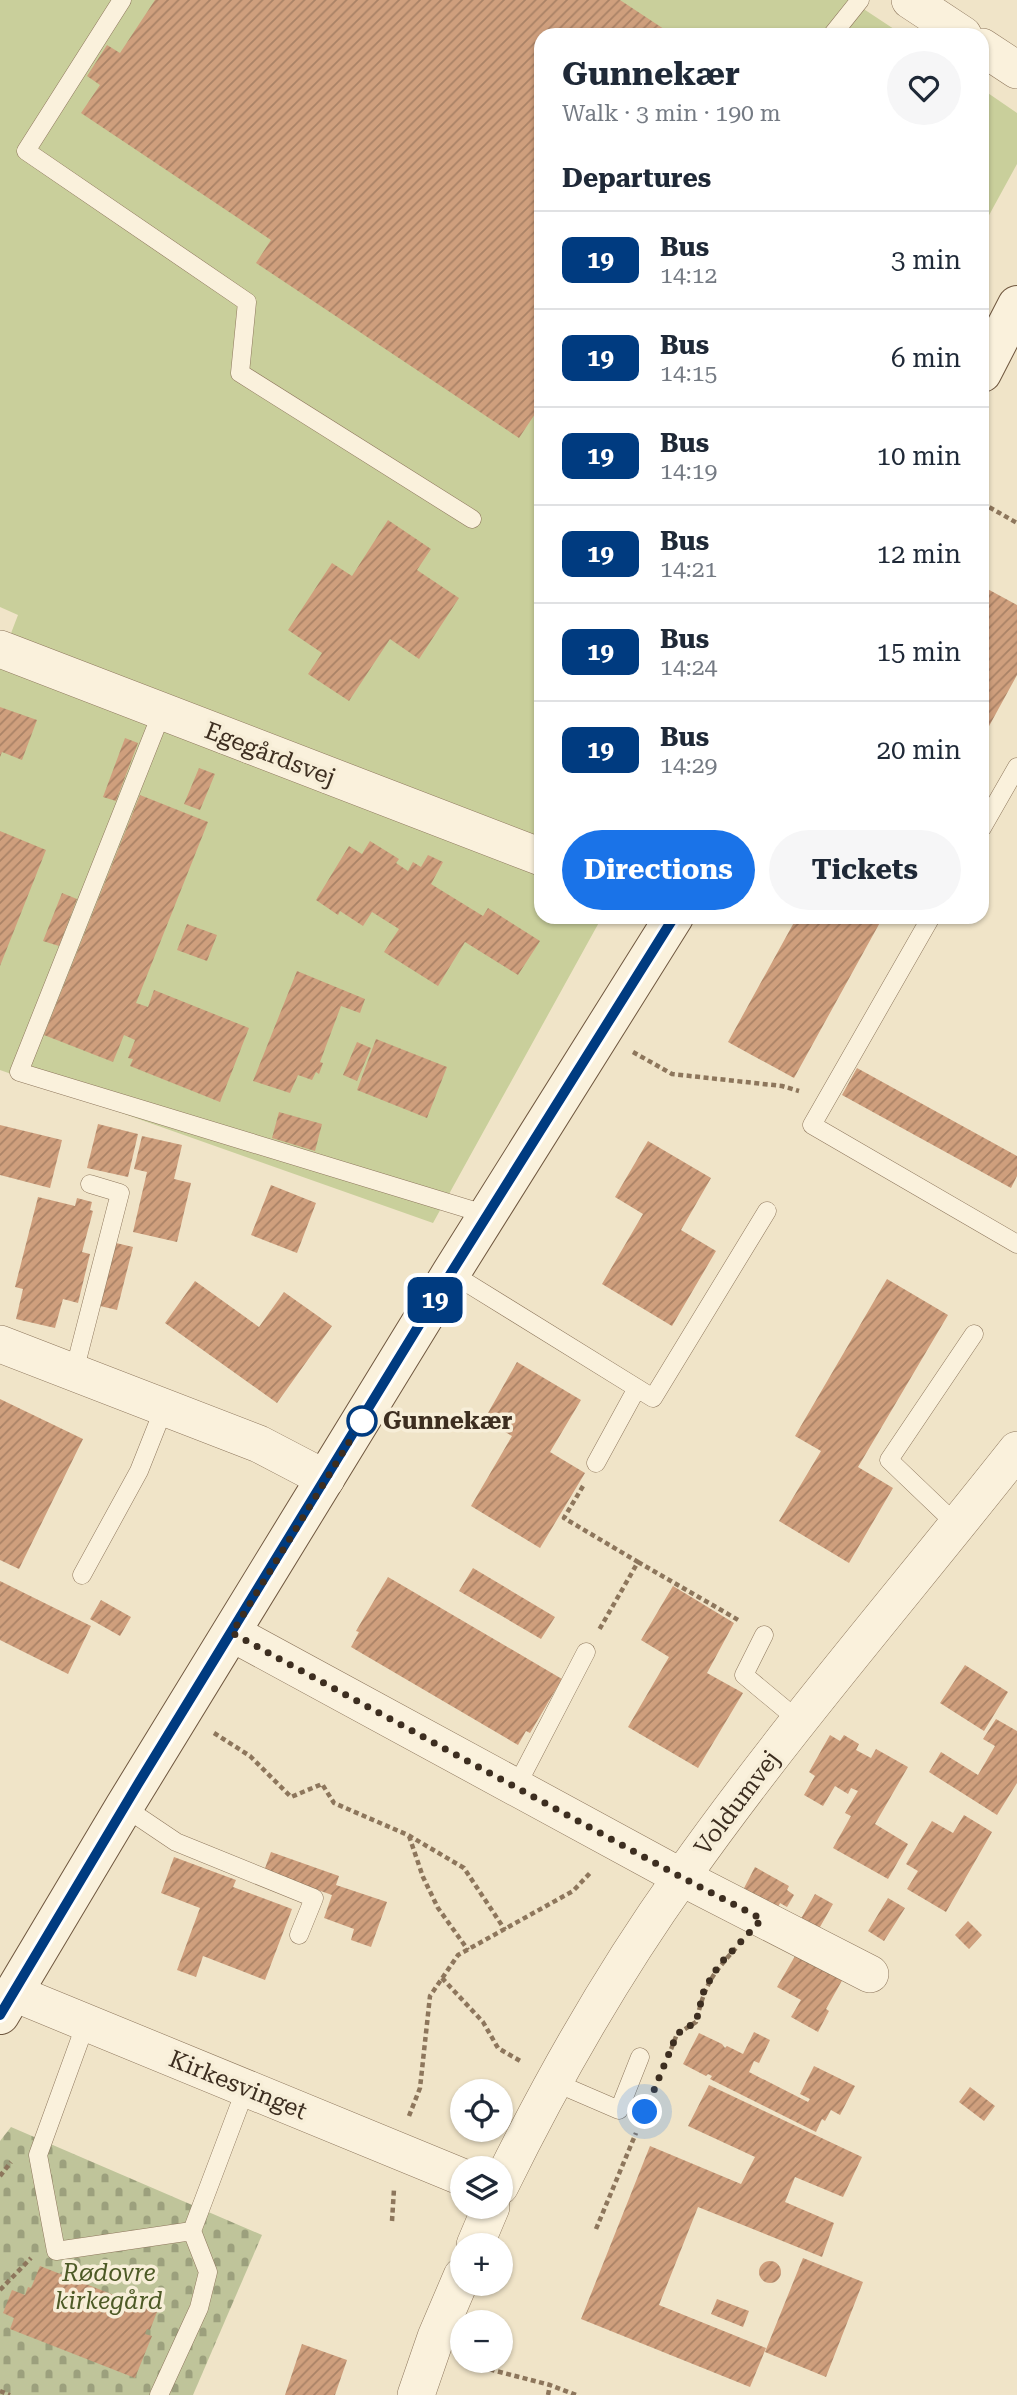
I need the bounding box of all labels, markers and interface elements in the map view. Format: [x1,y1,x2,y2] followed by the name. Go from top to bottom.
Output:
[887,51,961,125] button: heart
[562,54,740,93] text: Gunnekær
[562,100,781,127] text: Walk · 3 min · 190 m
[562,163,711,193] text: Departures
[660,232,709,262] text: Bus
[891,245,961,275] text: 3 min
[587,246,614,274] text: 19
[660,262,717,289] text: 14:12
[660,330,709,360] text: Bus
[891,343,961,373] text: 6 min
[587,344,614,372] text: 19
[660,360,717,387] text: 14:15
[660,428,709,458] text: Bus
[877,441,961,471] text: 10 min
[587,442,614,470] text: 19
[660,458,717,485] text: 14:19
[660,526,709,556] text: Bus
[877,539,961,569] text: 12 min
[587,540,614,568] text: 19
[660,556,717,583] text: 14:21
[660,624,709,654] text: Bus
[877,637,961,667] text: 15 min
[587,638,614,666] text: 19
[660,654,717,681] text: 14:24
[201,716,339,792] street label: Egegårdsvej
[660,722,709,752] text: Bus
[877,735,961,765] text: 20 min
[587,736,614,764] text: 19
[660,752,717,779] text: 14:29
[562,830,755,910] button: Directions
[769,830,961,910] button: Tickets
[404,1277,466,1323] line badge: 19
[422,1286,448,1314] text: 19
[347,1406,377,1436] marker: Gunnekær
[383,1407,512,1435] place label: Gunnekær
[689,1745,785,1861] street label: Voldumvej
[165,2045,311,2125] street label: Kirkesvinget
[450,2079,513,2373] map controls
[450,2079,513,2142] button: locate
[627,2094,662,2129] your location
[450,2156,513,2219] button: layers
[450,2233,513,2296] button: +
[55,2259,163,2315] park label: Rødovre kirkegård
[450,2310,513,2373] button: −

